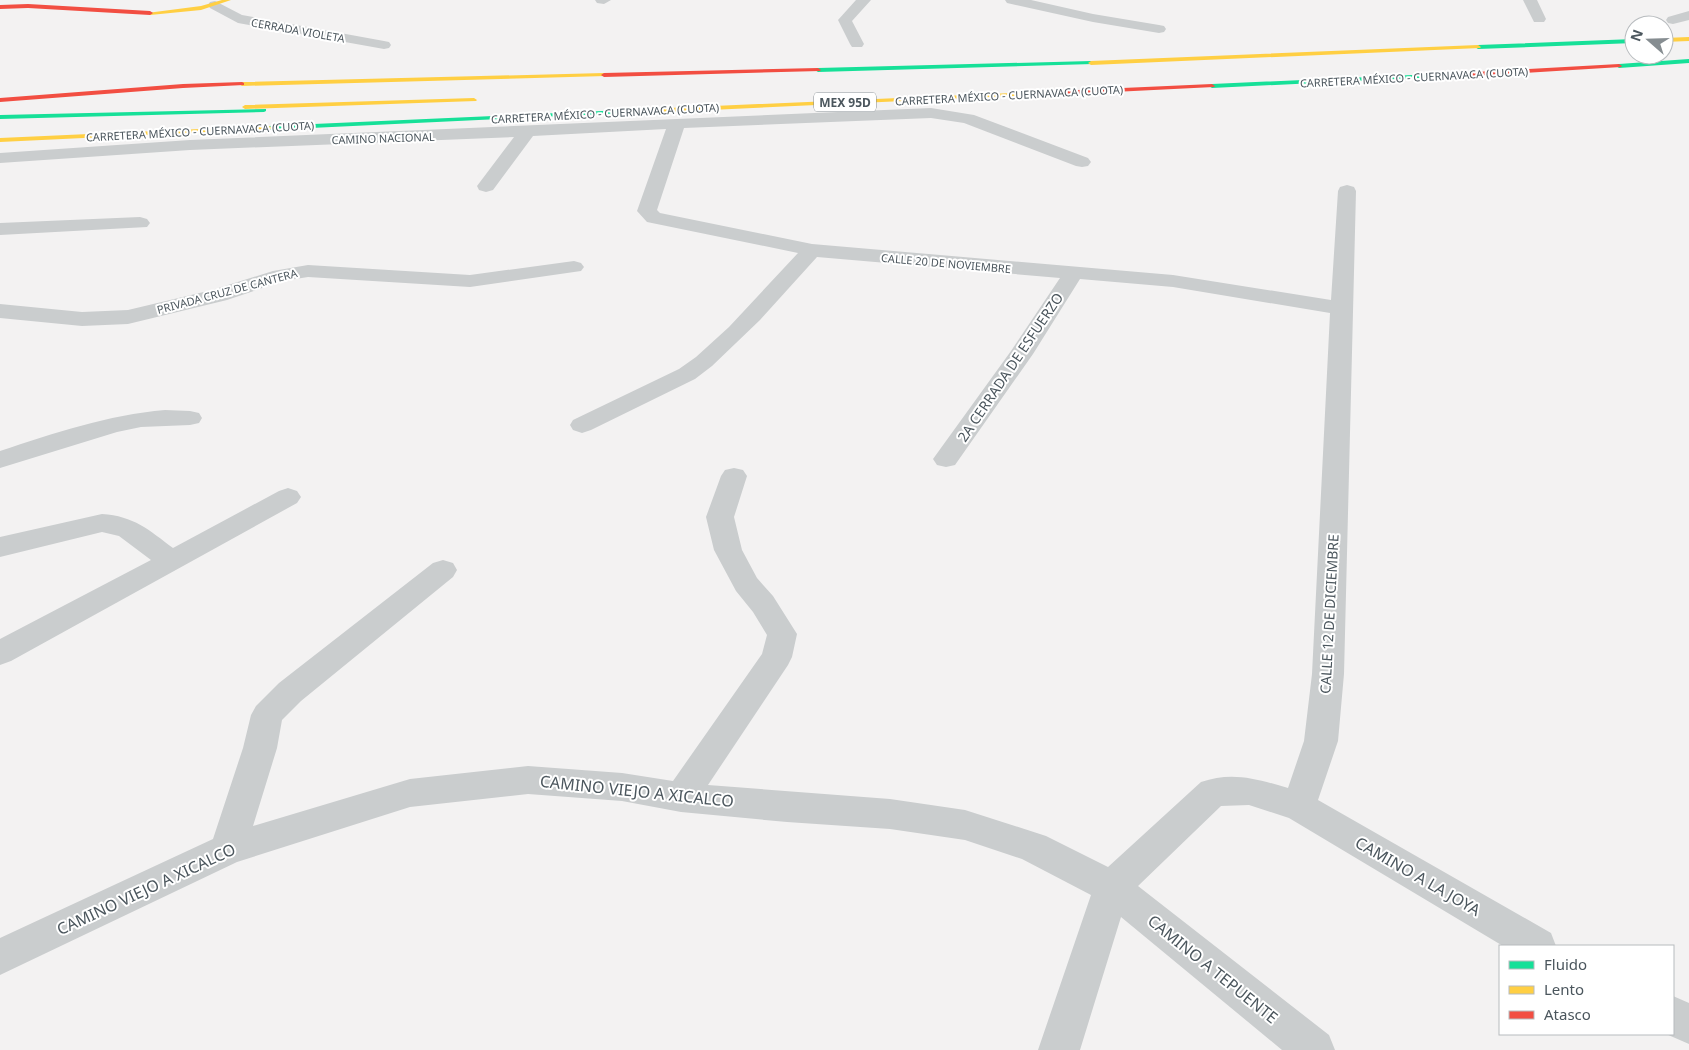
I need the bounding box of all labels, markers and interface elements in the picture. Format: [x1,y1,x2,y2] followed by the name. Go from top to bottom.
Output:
[250,14,347,46] street label: CERRADA VIOLETA
[1624,15,1674,65] north arrow
[1625,27,1647,44] text: N
[1299,64,1529,90] street label: CARRETERA MÉXICO - CUERNAVACA (CUOTA)
[894,82,1124,108] street label: CARRETERA MÉXICO - CUERNAVACA (CUOTA)
[814,92,876,111] road number: MEX 95D
[490,100,720,126] street label: CARRETERA MÉXICO - CUERNAVACA (CUOTA)
[85,118,315,144] street label: CARRETERA MÉXICO - CUERNAVACA (CUOTA)
[331,129,435,147] street label: CAMINO NACIONAL
[880,250,1012,276] street label: CALLE 20 DE NOVIEMBRE
[155,265,300,317] street label: PRIVADA CRUZ DE CANTERA
[953,289,1067,445] street label: 2A CERRADA DE ESFUERZO
[1315,534,1343,694] street label: CALLE 12 DE DICIEMBRE
[539,770,735,812] street label: CAMINO VIEJO A XICALCO
[1351,831,1485,921] street label: CAMINO A LA JOYA
[53,838,239,940] street label: CAMINO VIEJO A XICALCO
[1143,910,1283,1028] street label: CAMINO A TEPUENTE
[1499,945,1674,1035] legend
[1544,954,1587,974] text: Fluido
[1544,979,1584,999] text: Lento
[1544,1004,1591,1024] text: Atasco

